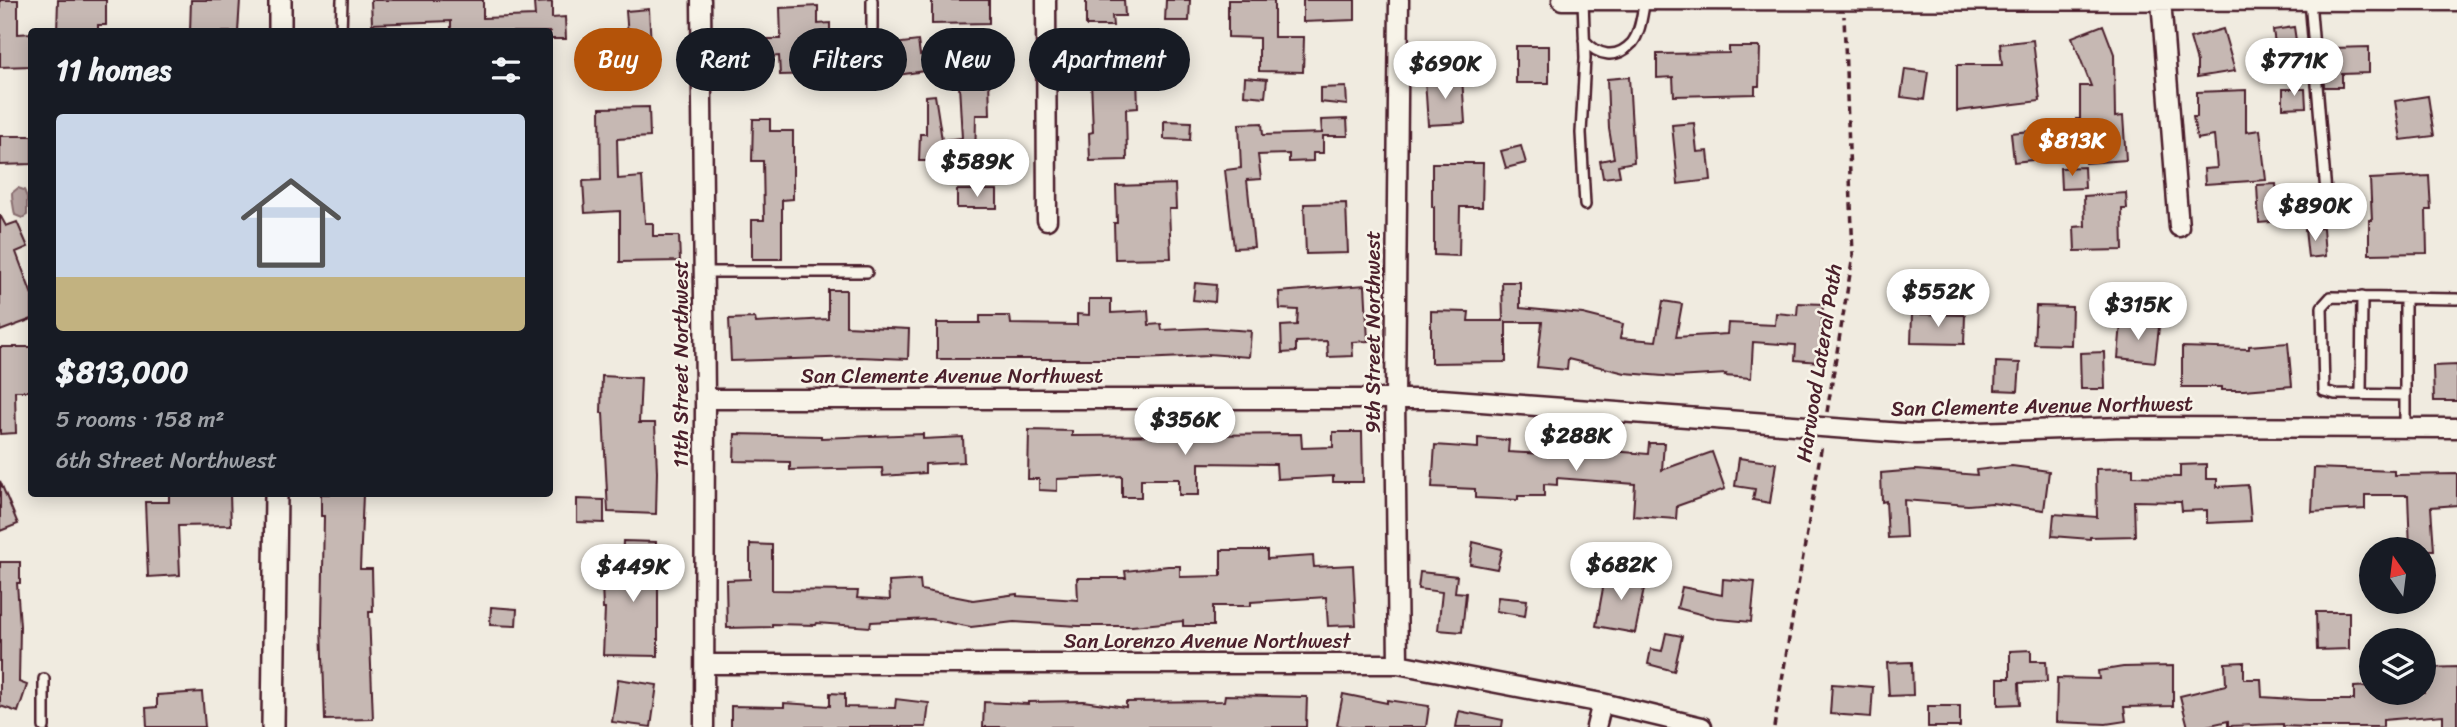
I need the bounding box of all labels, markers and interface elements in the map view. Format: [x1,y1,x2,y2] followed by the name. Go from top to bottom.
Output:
[574,28,662,91] chip: Buy
[676,28,775,91] chip: Rent
[789,28,907,91] chip: Filters
[921,28,1015,91] chip: New
[1029,28,1190,91] chip: Apartment
[2245,38,2343,98] pin: $771K
[2261,40,2327,81] text: $771K
[1396,42,1494,101] pin: $690K
[56,43,171,97] text: 11 homes
[1409,43,1481,84] text: $690K
[487,51,525,89] icon: filters
[2023,118,2121,178] pin: $813K
[2039,120,2105,161] text: $813K
[928,140,1026,199] pin: $589K
[941,141,1013,182] text: $589K
[228,160,354,286] icon: home
[2266,184,2364,243] pin: $890K
[2279,185,2351,226] text: $890K
[1354,231,1392,433] street label: 9th Street Northwest
[662,260,700,468] street label: 11th Street Northwest
[1785,261,1853,465] street label: Harwood Lateral Path
[1889,270,1987,329] pin: $552K
[1903,271,1973,312] text: $552K
[2089,282,2187,342] pin: $315K
[2105,284,2171,325] text: $315K
[56,345,189,399] text: $813,000
[801,357,1103,395] street label: San Clemente Avenue Northwest
[1891,384,2193,428] street label: San Clemente Avenue Northwest
[1136,398,1234,457] pin: $356K
[56,399,225,440] text: 5 rooms · 158 m²
[1150,399,1220,440] text: $356K
[1527,414,1625,473] pin: $288K
[1541,415,1611,456] text: $288K
[56,440,277,481] text: 6th Street Northwest
[2359,537,2436,614] north arrow
[2359,537,2436,705] map controls
[1572,542,1670,602] pin: $682K
[584,544,682,604] pin: $449K
[1586,544,1656,585] text: $682K
[597,546,669,587] text: $449K
[1063,622,1352,660] street label: San Lorenzo Avenue Northwest
[2359,628,2436,705] button: layers

